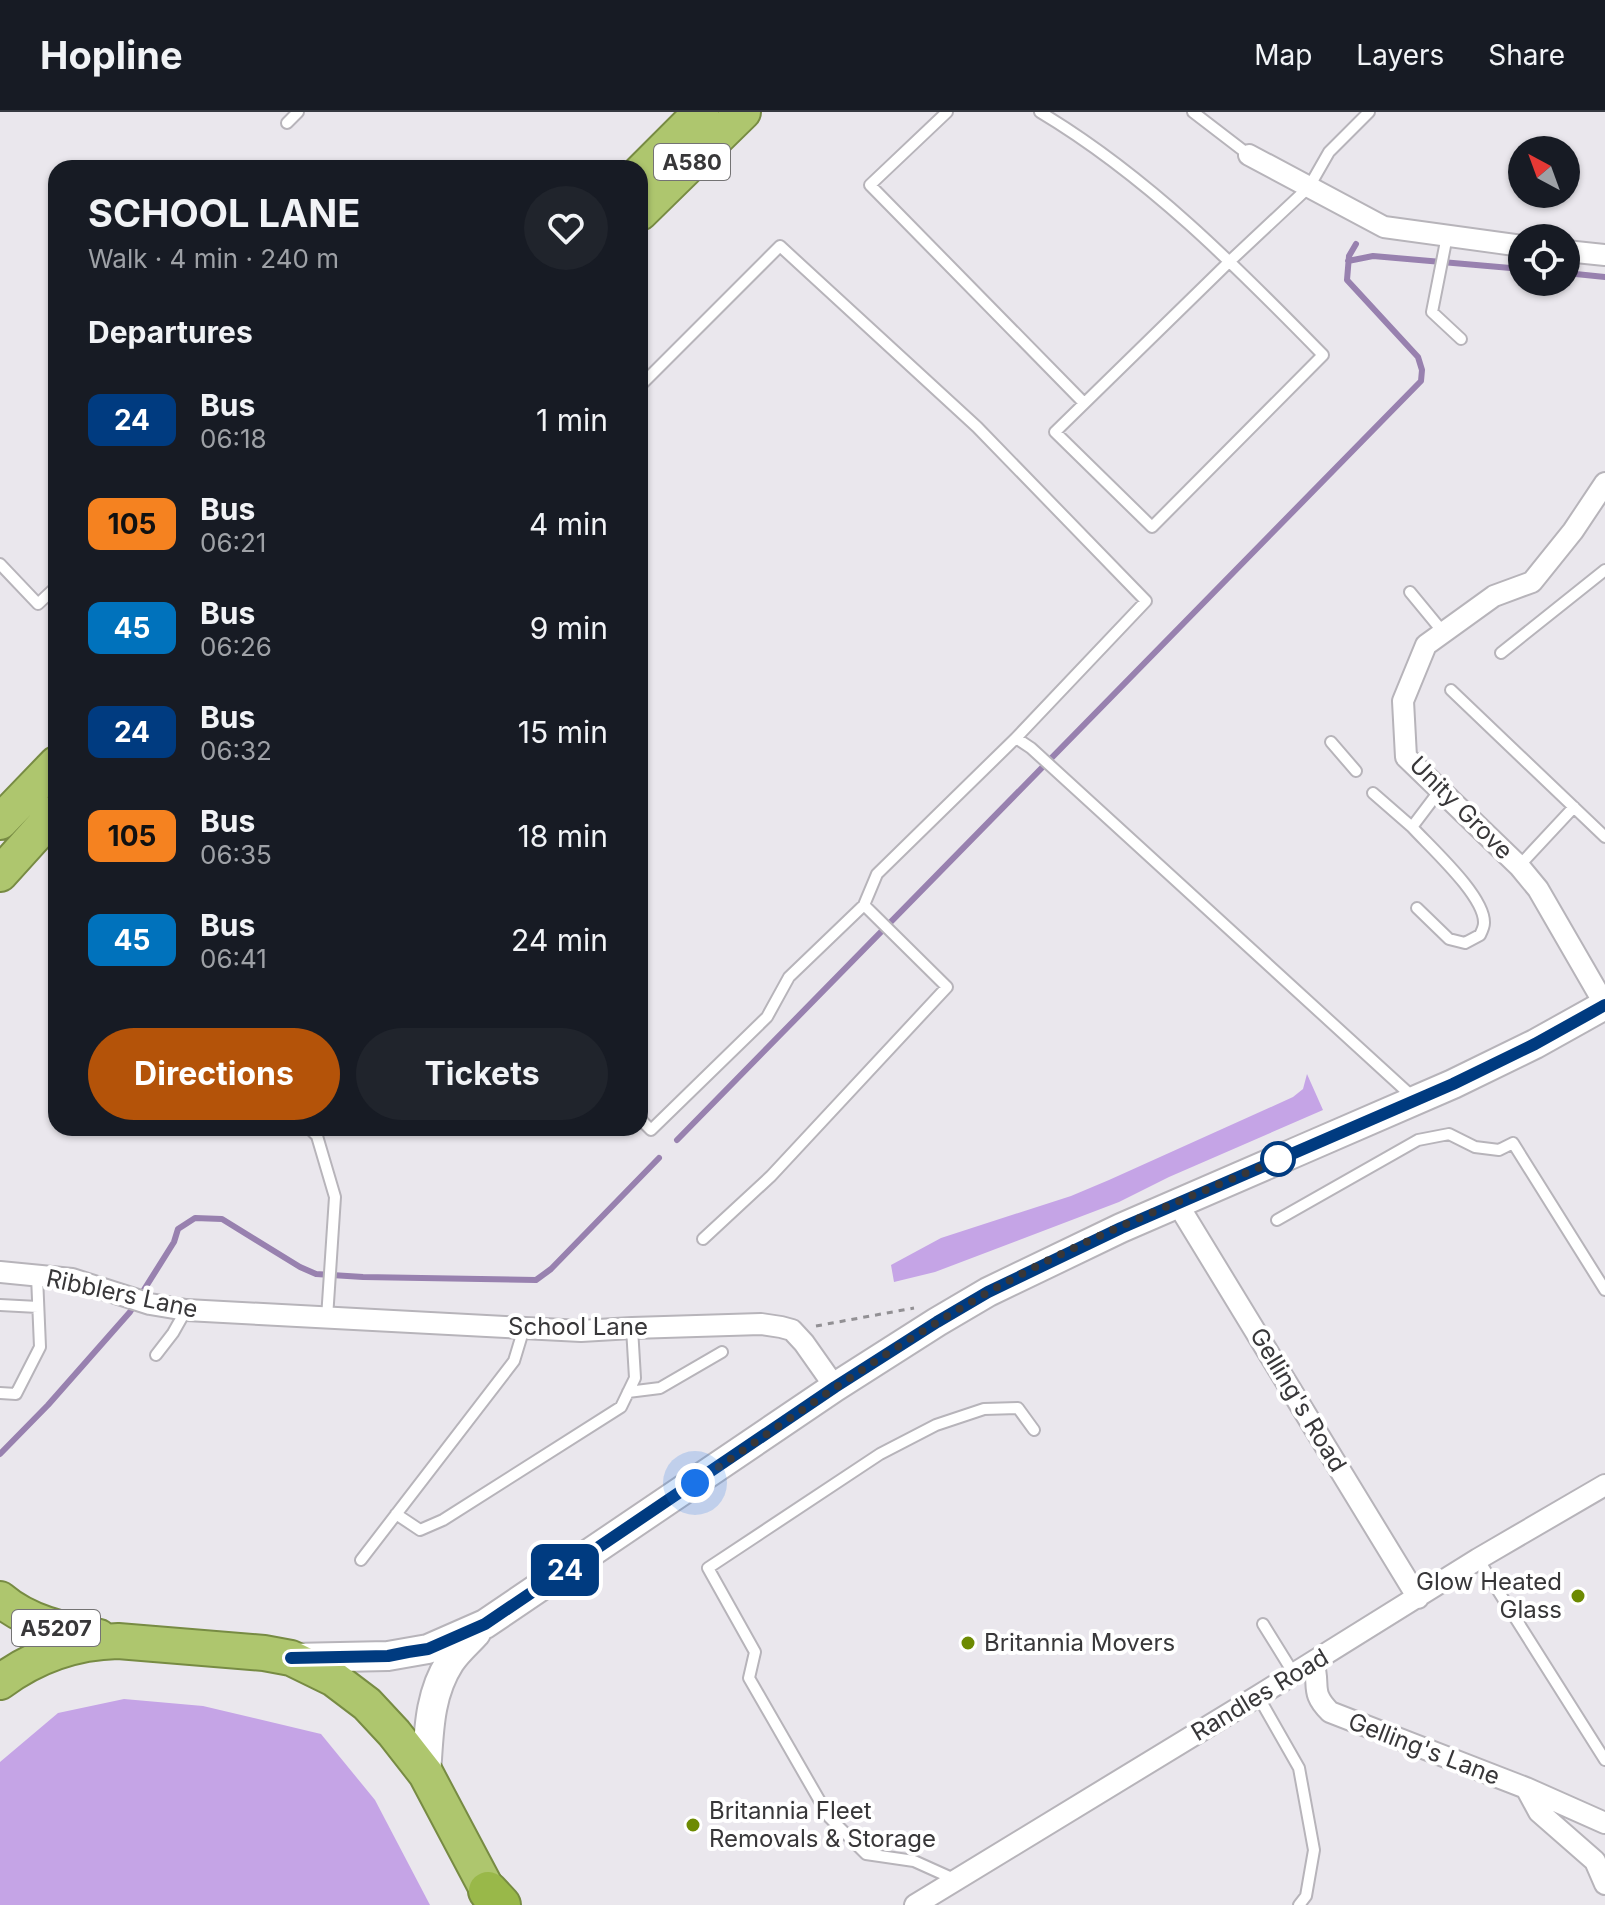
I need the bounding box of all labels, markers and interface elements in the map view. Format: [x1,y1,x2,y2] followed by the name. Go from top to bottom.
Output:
[40,32,183,78] text: Hopline
[1254,38,1312,72] text: Map
[1356,38,1444,72] text: Layers
[1488,38,1565,72] text: Share
[1508,136,1580,208] north arrow
[1508,136,1580,296] map controls
[654,144,730,180] road number: A580
[524,186,608,270] button: heart
[88,190,360,236] text: SCHOOL LANE
[1508,224,1580,296] button: locate
[88,243,339,274] text: Walk · 4 min · 240 m
[88,314,253,350] text: Departures
[200,387,255,423] text: Bus
[536,402,608,438] text: 1 min
[114,403,150,437] text: 24
[200,423,267,454] text: 06:18
[200,491,255,527] text: Bus
[529,506,608,542] text: 4 min
[108,507,156,541] text: 105
[200,527,266,558] text: 06:21
[200,595,255,631] text: Bus
[530,610,608,646] text: 9 min
[114,611,150,645] text: 45
[200,631,272,662] text: 06:26
[200,699,255,735] text: Bus
[518,714,608,750] text: 15 min
[114,715,150,749] text: 24
[200,735,272,766] text: 06:32
[1404,750,1519,865] street label: Unity Grove
[200,803,255,839] text: Bus
[518,818,608,854] text: 18 min
[108,819,156,853] text: 105
[200,839,272,870] text: 06:35
[200,907,255,943] text: Bus
[511,922,608,958] text: 24 min
[114,923,150,957] text: 45
[200,943,267,974] text: 06:41
[88,1028,340,1120] button: Directions
[356,1028,608,1120] button: Tickets
[1261,1142,1295,1176] unlabelled marker
[44,1263,200,1324] street label: Ribblers Lane
[508,1312,648,1341] street label: School Lane
[1244,1323,1353,1477] street label: Gelling's Road
[675,1463,715,1503] your location
[529,1544,601,1596] line badge: 24
[547,1553,583,1587] text: 24
[1416,1567,1562,1624] place label: Glow Heated Glass
[1569,1587,1587,1605] marker: Glow Heated Glass
[12,1610,100,1646] road number: A5207
[984,1628,1175,1657] place label: Britannia Movers
[959,1634,977,1652] marker: Britannia Movers
[1186,1642,1334,1747] street label: Randles Road
[1344,1706,1504,1791] street label: Gelling's Lane
[709,1796,936,1853] place label: Britannia Fleet Removals & Storage
[684,1816,702,1834] marker: Britannia Fleet Removals & Storage

